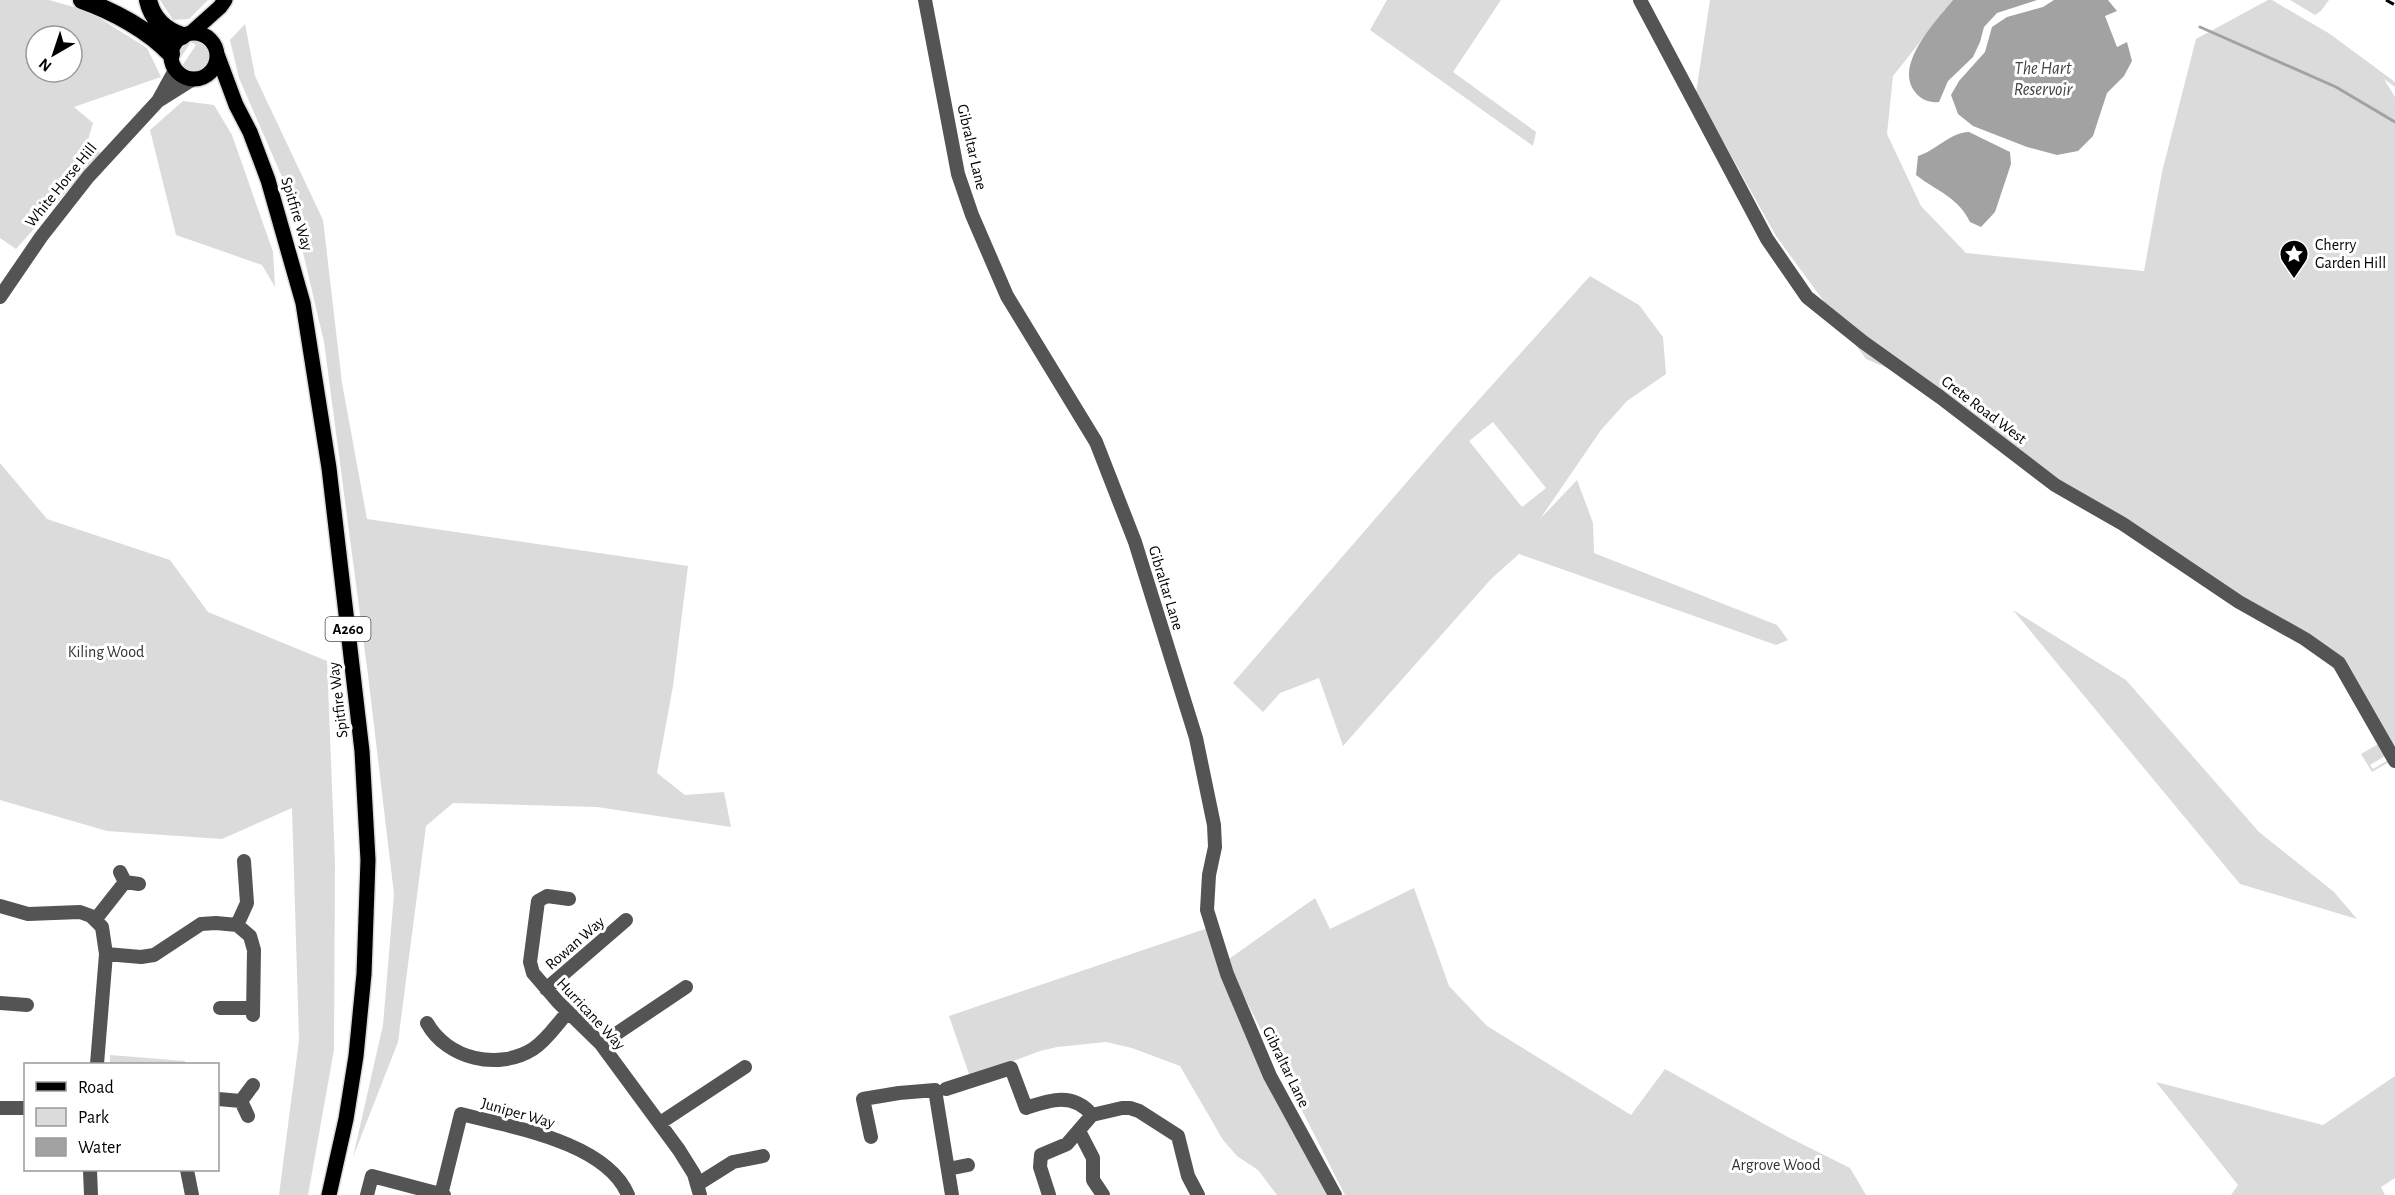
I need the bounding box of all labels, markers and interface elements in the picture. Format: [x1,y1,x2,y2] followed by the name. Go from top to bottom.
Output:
[24,24,84,84] north arrow
[36,55,55,75] text: N
[2014,60,2073,99] water label: The Hart Reservoir
[954,103,990,191] street label: Gibraltar Lane
[22,140,100,230] street label: White Horse Hill
[277,175,316,253] street label: Spitfire Way
[2315,237,2386,271] place label: Cherry Garden Hill
[2278,238,2310,280] place icon: Cherry Garden Hill
[1939,373,2029,447] street label: Crete Road West
[1146,544,1186,632] street label: Gibraltar Lane
[326,617,370,641] road number: A260
[68,644,144,660] park label: Kiling Wood
[325,661,352,739] street label: Spitfire Way
[543,913,608,973] street label: Rowan Way
[553,975,628,1054] street label: Hurricane Way
[1260,1024,1312,1110] street label: Gibraltar Lane
[24,1063,219,1171] legend
[78,1079,114,1097] text: Road
[479,1095,557,1132] street label: Juniper Way
[78,1109,110,1127] text: Park
[78,1139,121,1157] text: Water
[1732,1157,1820,1173] park label: Argrove Wood

